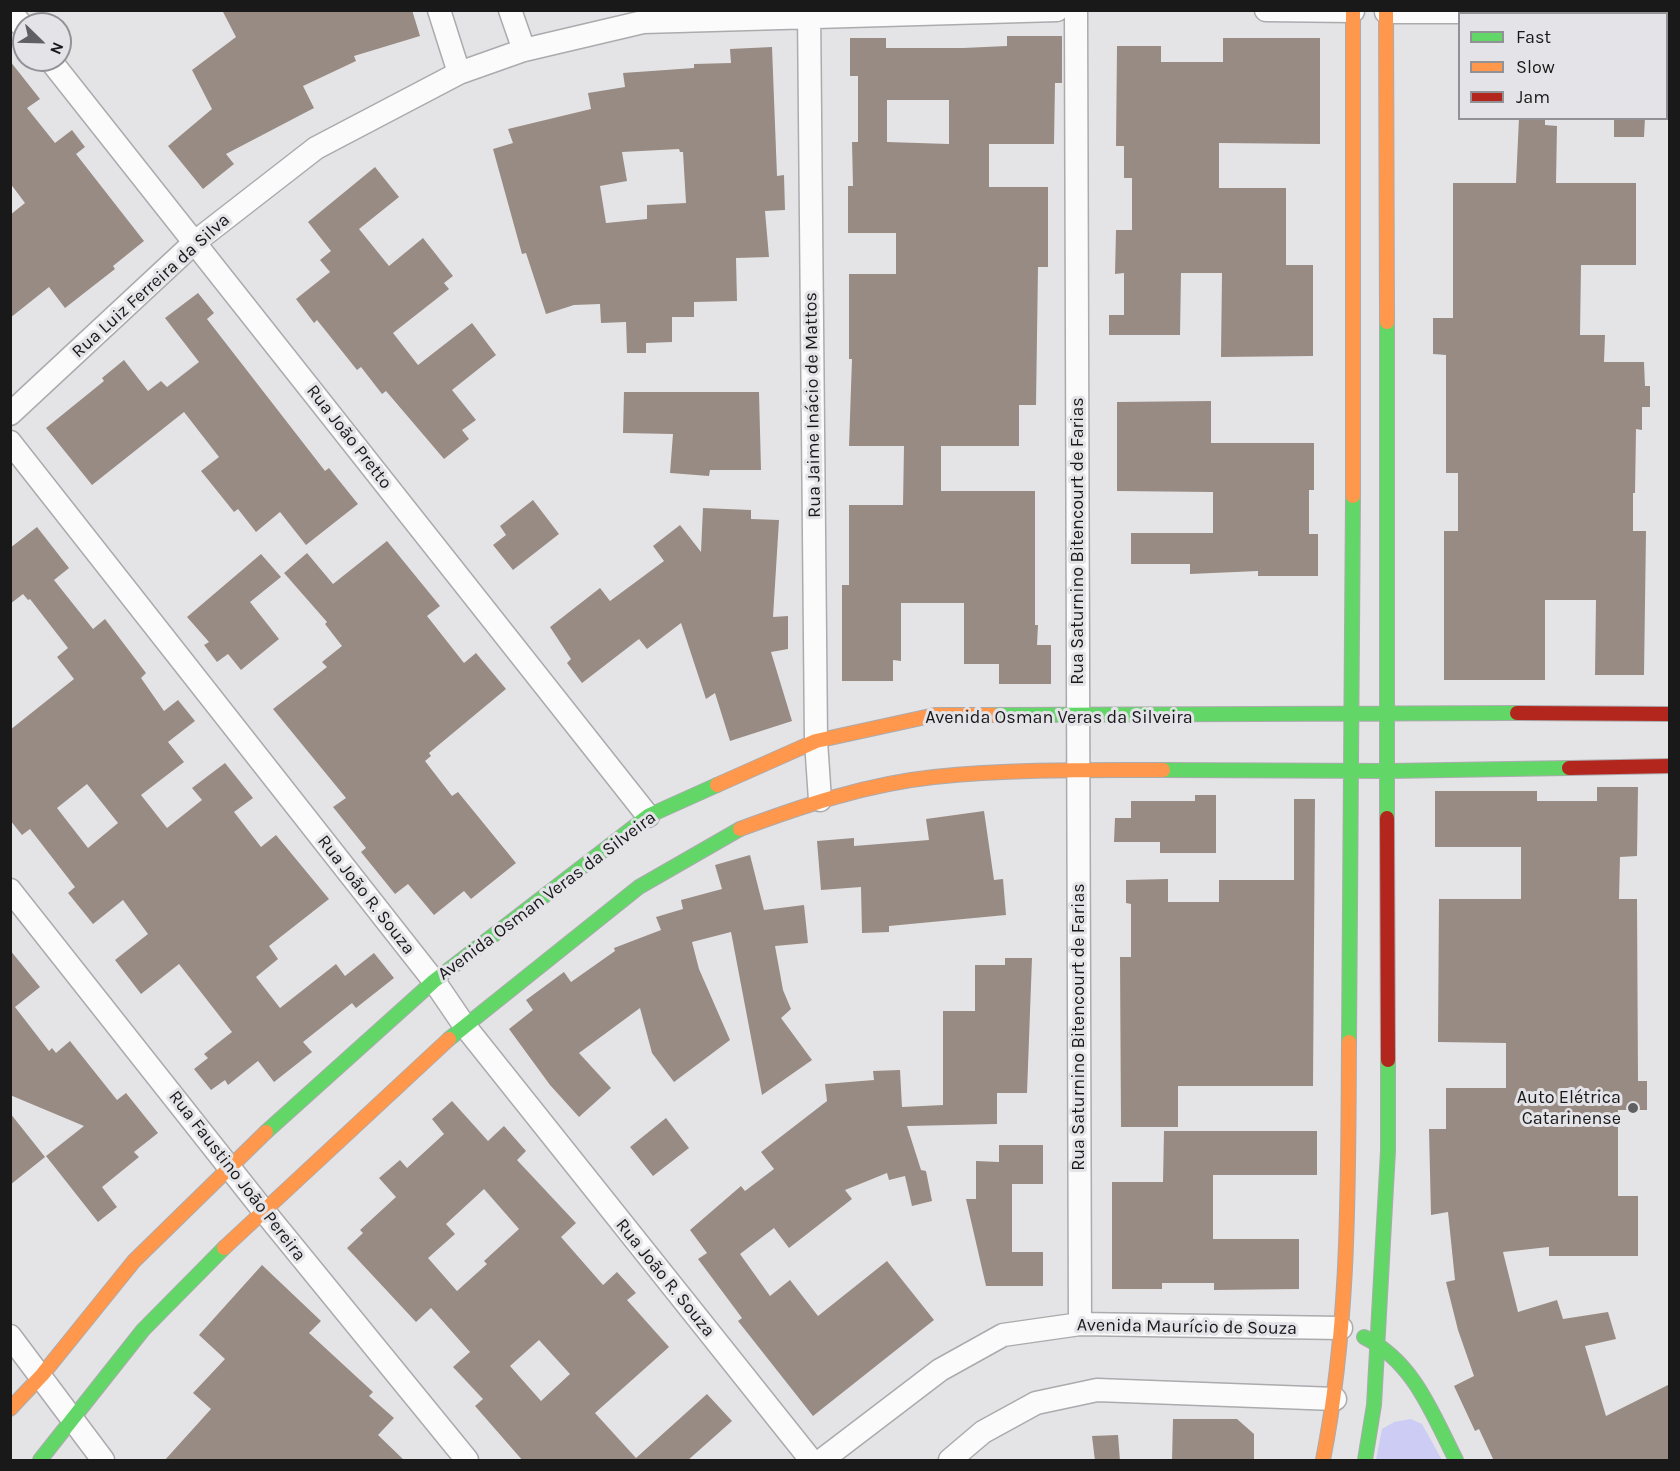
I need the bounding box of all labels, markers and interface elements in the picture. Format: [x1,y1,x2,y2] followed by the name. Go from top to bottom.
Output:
[12,12,72,72] north arrow
[1458,12,1668,120] legend
[1516,26,1551,48] text: Fast
[46,39,68,57] text: N
[1516,56,1555,78] text: Slow
[1516,86,1550,108] text: Jam
[68,209,234,363] street label: Rua Luiz Ferreira da Silva
[800,292,826,518] street label: Rua Jaime Inácio de Mattos
[302,381,396,493] street label: Rua João Pretto
[1067,397,1089,685] street label: Rua Saturnino Bitencourt de Farias
[925,707,1193,729] street label: Avenida Osman Veras da Silveira
[434,807,660,985] street label: Avenida Osman Veras da Silveira
[313,831,419,959] street label: Rua João R. Souza
[1068,883,1090,1171] street label: Rua Saturnino Bitencourt de Farias
[164,1086,310,1266] street label: Rua Faustino João Pereira
[1517,1087,1621,1130] place label: Auto Elétrica Catarinense
[1626,1101,1640,1115] marker: Auto Elétrica Catarinense
[611,1215,719,1341] street label: Rua João R. Souza
[1077,1314,1297,1340] street label: Avenida Maurício de Souza

